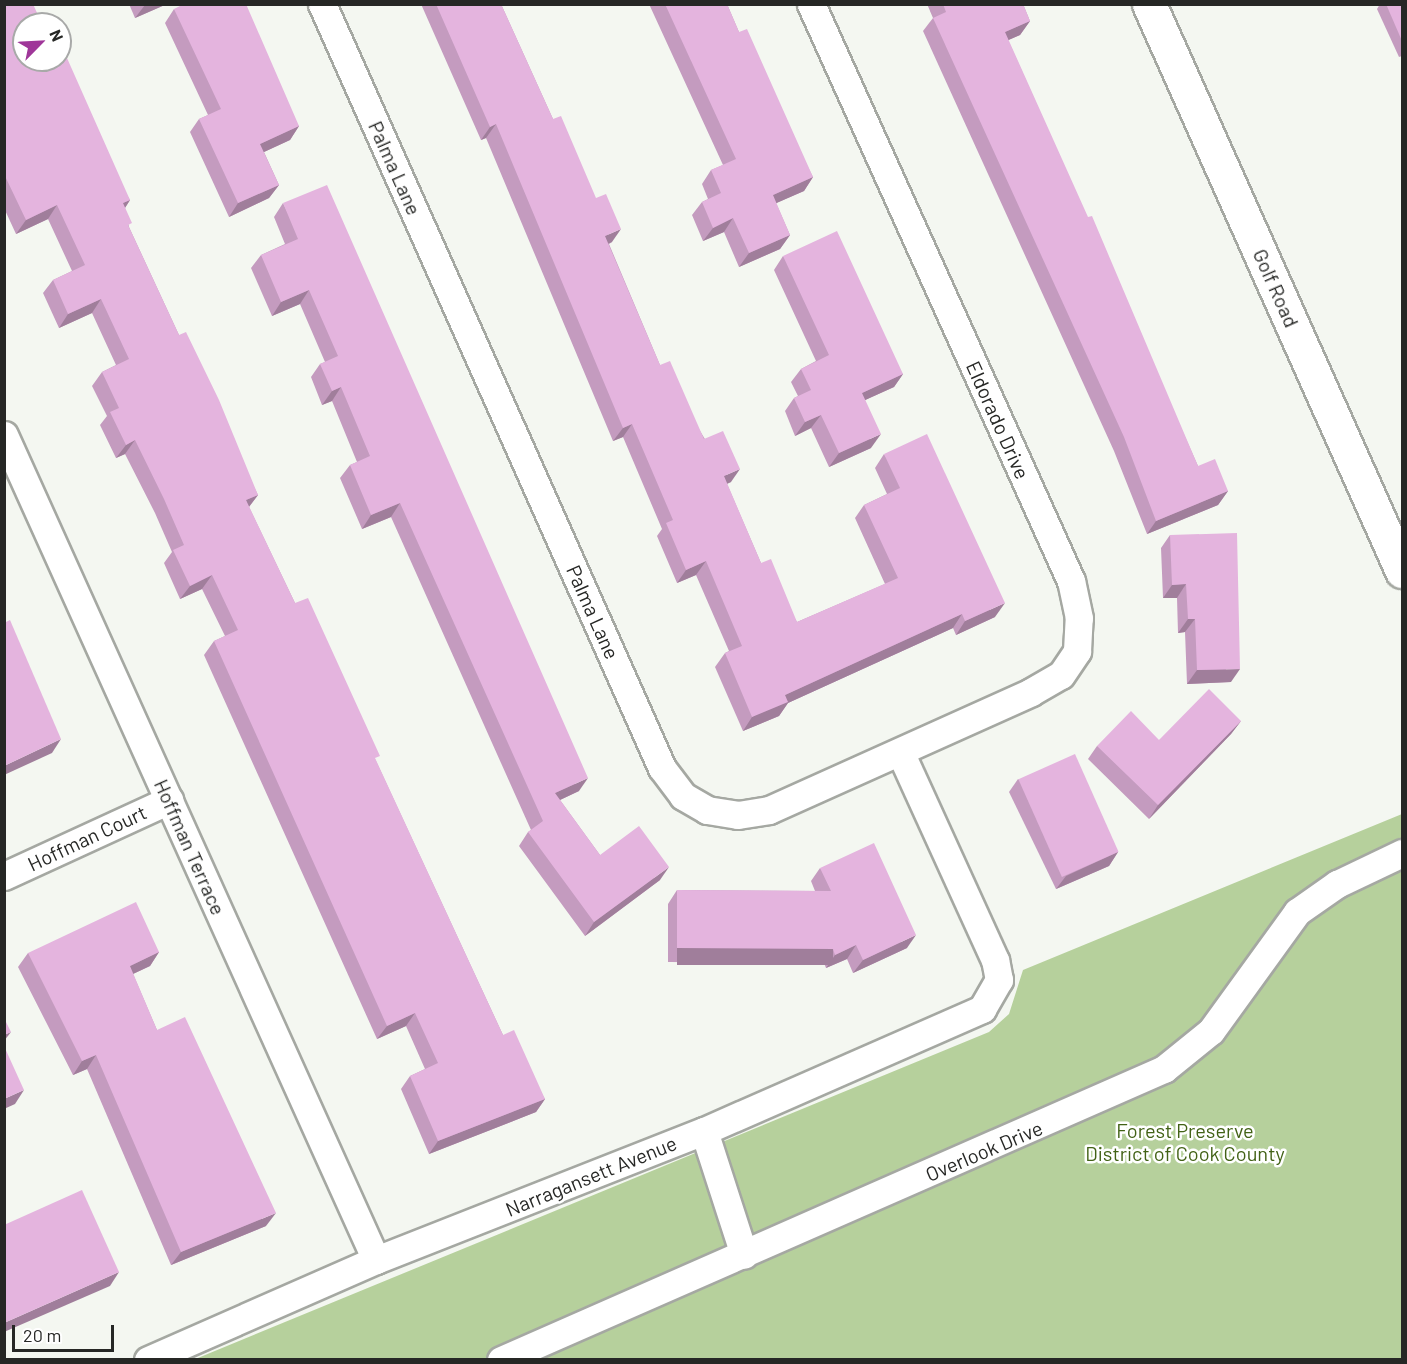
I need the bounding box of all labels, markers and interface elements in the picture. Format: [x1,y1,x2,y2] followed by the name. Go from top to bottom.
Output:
[12,12,72,72] north arrow
[46,27,68,44] text: N
[364,117,426,219] street label: Palma Lane
[1248,245,1304,331] street label: Golf Road
[961,357,1035,483] street label: Eldorado Drive
[562,561,624,663] street label: Palma Lane
[149,775,231,919] street label: Hoffman Terrace
[24,800,150,876] street label: Hoffman Court
[922,1116,1046,1186] street label: Overlook Drive
[1085,1118,1285,1165] park label: Forest Preserve District of Cook County
[502,1131,680,1221] street label: Narragansett Avenue
[15,1313,117,1351] scale bar
[23,1324,61,1346] text: 20 m

